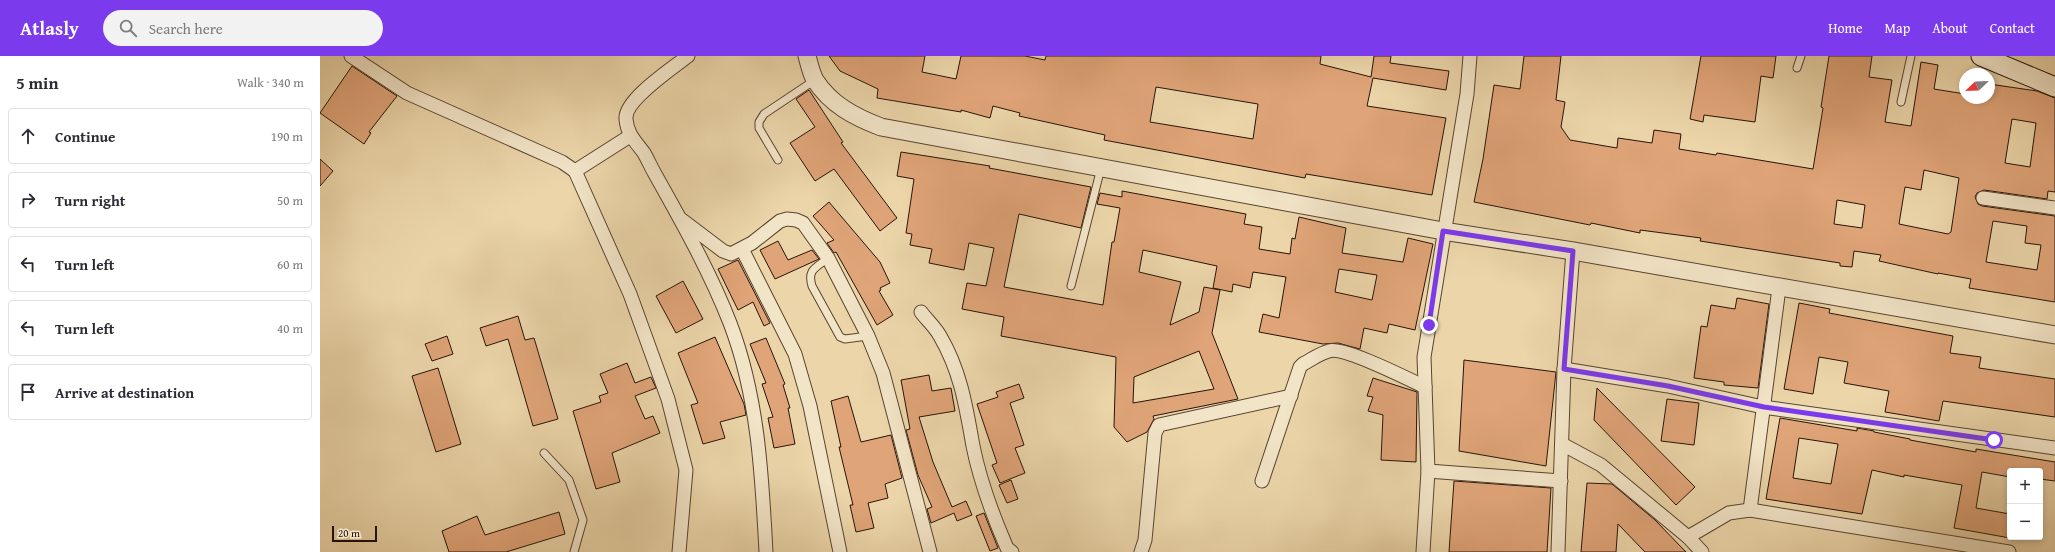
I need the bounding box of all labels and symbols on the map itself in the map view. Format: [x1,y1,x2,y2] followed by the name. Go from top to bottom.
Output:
[1959,68,1995,104] north arrow
[1420,316,1438,334] route end
[1985,431,2003,449] route start
[332,524,377,543] scale bar

